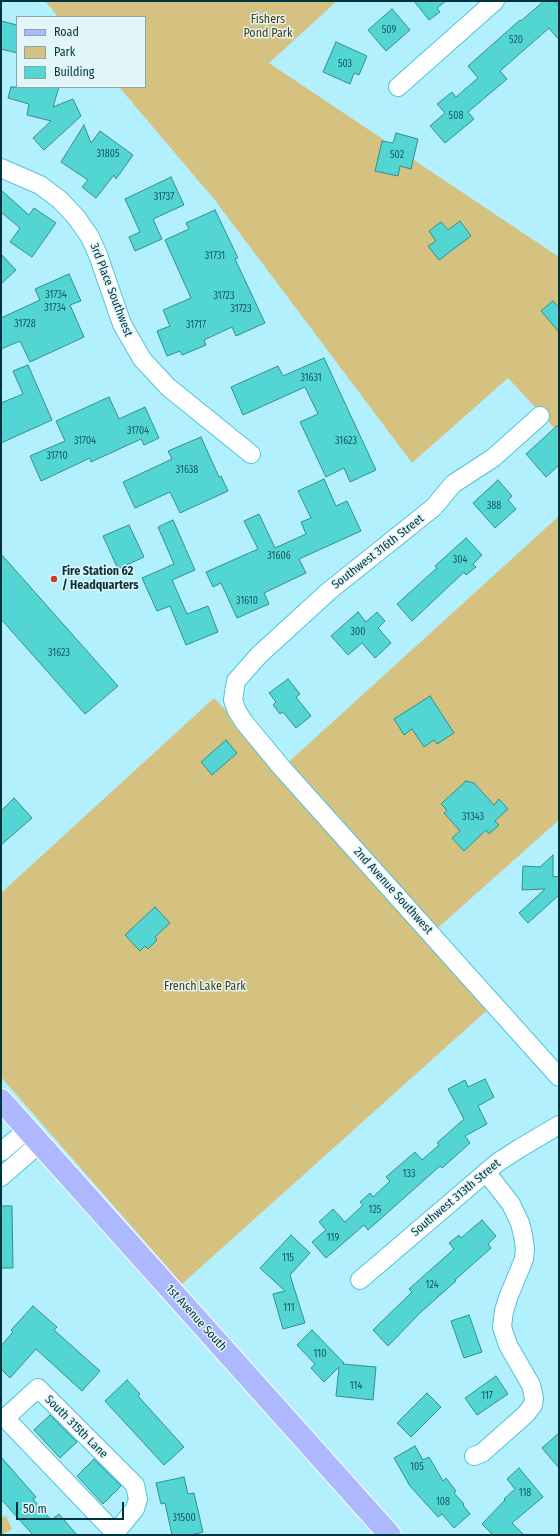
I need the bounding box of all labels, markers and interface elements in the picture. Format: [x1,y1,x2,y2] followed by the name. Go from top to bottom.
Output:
[243,13,293,41] park label: Fishers Pond Park
[16,16,146,88] legend
[382,24,396,36] house number: 509
[54,25,79,39] text: Road
[509,34,523,46] house number: 520
[54,45,75,59] text: Park
[338,58,352,70] house number: 503
[54,65,94,79] text: Building
[449,110,463,122] house number: 508
[97,148,119,160] house number: 31805
[390,149,404,161] house number: 502
[154,191,174,203] house number: 31737
[87,241,135,339] street label: 3rd Place Southwest
[205,250,225,262] house number: 31731
[45,289,67,301] house number: 31734
[213,290,235,302] house number: 31723
[44,302,66,314] house number: 31734
[230,303,252,315] house number: 31723
[14,318,36,330] house number: 31728
[186,319,206,331] house number: 31717
[300,372,322,384] house number: 31631
[127,425,149,437] house number: 31704
[74,435,96,447] house number: 31704
[335,435,357,447] house number: 31623
[46,450,68,462] house number: 31710
[176,464,198,476] house number: 31638
[487,500,501,512] house number: 388
[329,512,427,592] street label: Southwest 316th Street
[267,550,291,562] house number: 31606
[453,554,467,566] house number: 304
[62,565,139,593] place label: Fire Station 62 / Headquarters
[49,574,59,584] marker: Fire Station 62 / Headquarters
[236,595,258,607] house number: 31610
[351,626,365,638] house number: 300
[48,647,70,659] house number: 31623
[462,811,484,823] house number: 31343
[350,845,436,937] street label: 2nd Avenue Southwest
[164,980,246,994] park label: French Lake Park
[408,1156,504,1240] street label: Southwest 313th Street
[403,1168,415,1180] house number: 133
[369,1204,381,1216] house number: 125
[327,1232,339,1244] house number: 119
[282,1252,294,1264] house number: 115
[426,1279,438,1291] house number: 124
[162,1282,230,1354] street label: 1st Avenue South
[283,1302,295,1314] house number: 111
[314,1348,326,1360] house number: 110
[350,1380,362,1392] house number: 114
[481,1390,493,1402] house number: 117
[41,1392,111,1462] street label: South 315th Lane
[410,1461,424,1473] house number: 105
[519,1487,531,1499] house number: 118
[18,1494,126,1520] scale bar
[436,1496,450,1508] house number: 108
[23,1502,47,1516] text: 50 m
[172,1512,196,1524] house number: 31500

